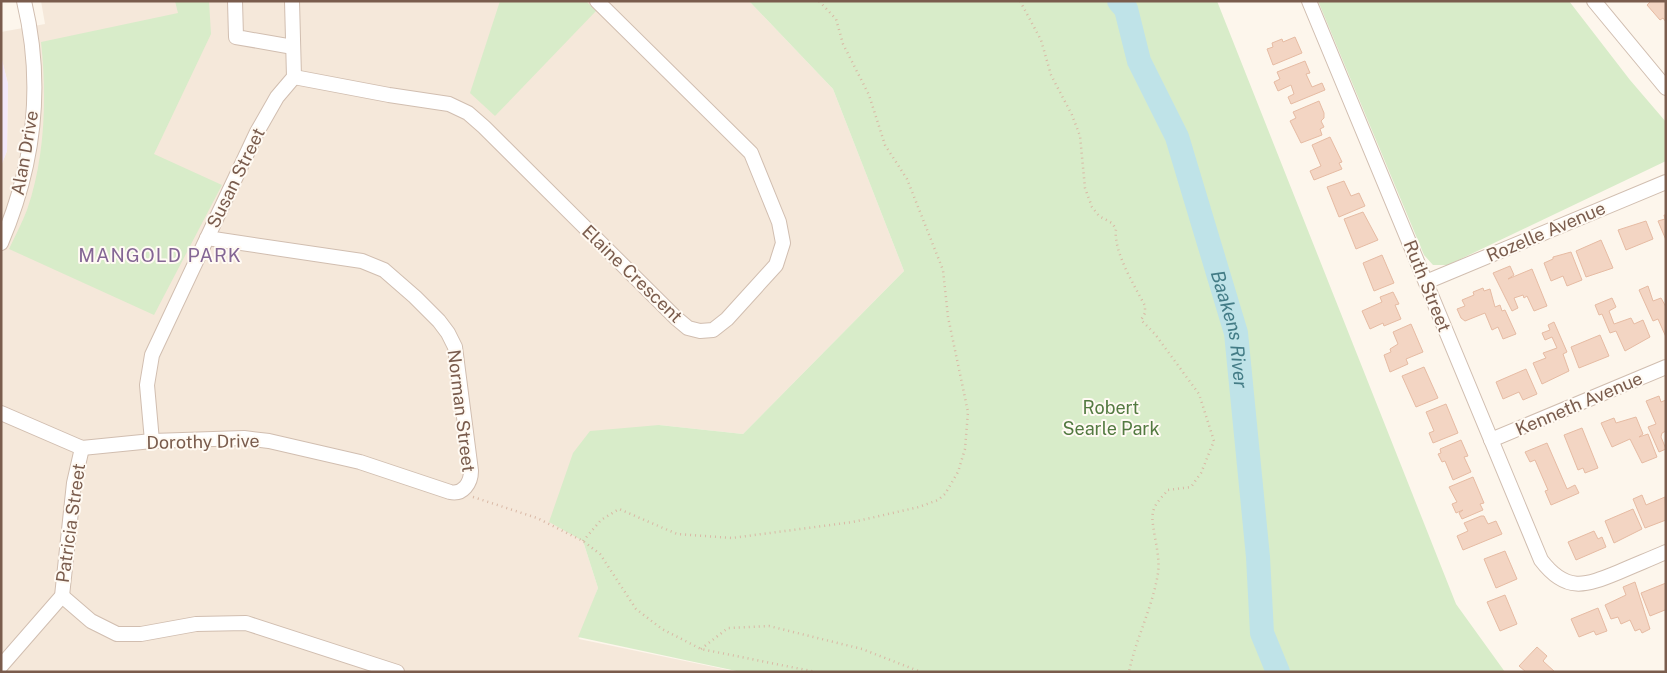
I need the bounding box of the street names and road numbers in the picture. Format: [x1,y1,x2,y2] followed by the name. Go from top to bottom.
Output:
[7,109,42,197] street label: Alan Drive
[202,124,269,231] street label: Susan Street
[1483,197,1608,266] street label: Rozelle Avenue
[578,221,687,327] street label: Elaine Crescent
[1400,237,1455,335] street label: Ruth Street
[444,348,479,474] street label: Norman Street
[1512,367,1646,440] street label: Kenneth Avenue
[146,430,260,453] street label: Dorothy Drive
[52,462,89,584] street label: Patricia Street

